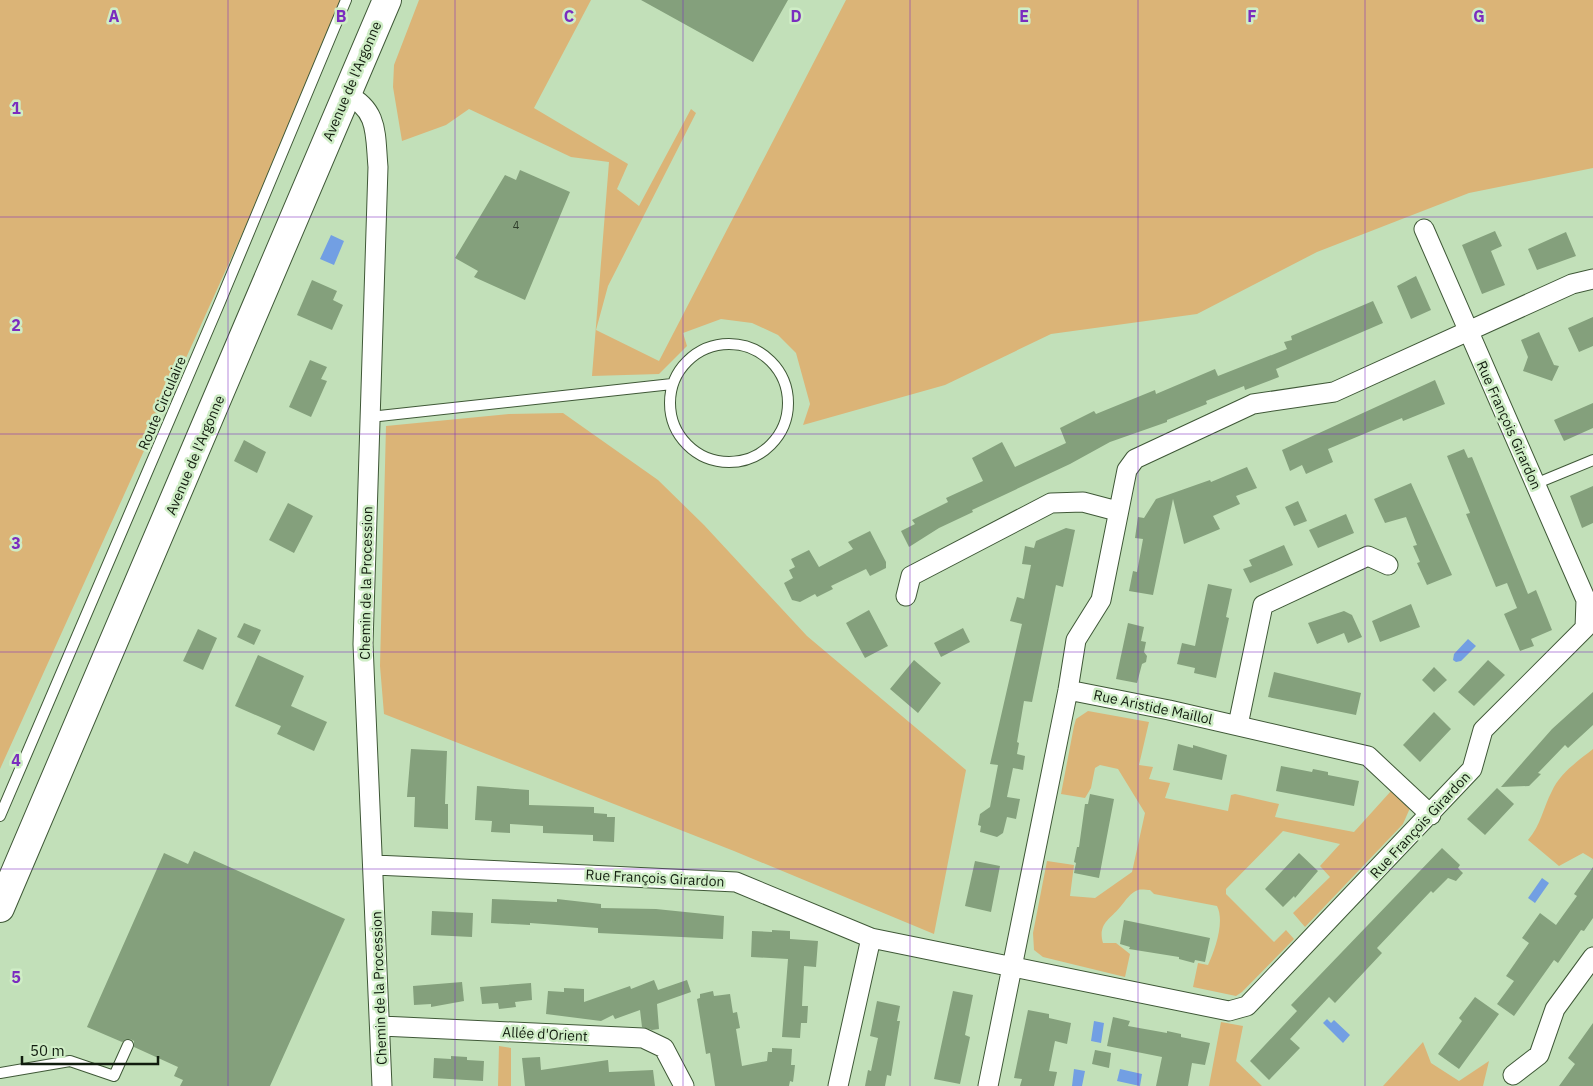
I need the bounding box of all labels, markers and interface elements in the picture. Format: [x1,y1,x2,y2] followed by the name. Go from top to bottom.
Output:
[109,6,120,26] text: A
[336,6,347,26] text: B
[564,6,574,26] text: C
[790,6,802,26] text: D
[1019,6,1029,26] text: E
[1247,6,1257,26] text: F
[1473,6,1485,26] text: G
[319,18,385,144] street label: Avenue de l'Argonne
[11,98,21,118] text: 1
[513,218,520,232] house number: 4
[11,315,21,335] text: 2
[134,353,190,453] street label: Route Circulaire
[1472,358,1546,492] street label: Rue François Girardon
[162,392,228,518] street label: Avenue de l'Argonne
[356,506,376,660] street label: Chemin de la Procession
[11,533,21,553] text: 3
[1092,686,1214,728] street label: Rue Aristide Maillol
[11,750,21,770] text: 4
[1366,768,1474,882] street label: Rue François Girardon
[585,865,725,891] street label: Rue François Girardon
[367,911,391,1065] street label: Chemin de la Procession
[11,967,21,987] text: 5
[502,1023,588,1045] street label: Allée d'Orient
[22,1034,159,1066] scale bar
[30,1041,65,1060] text: 50 m

